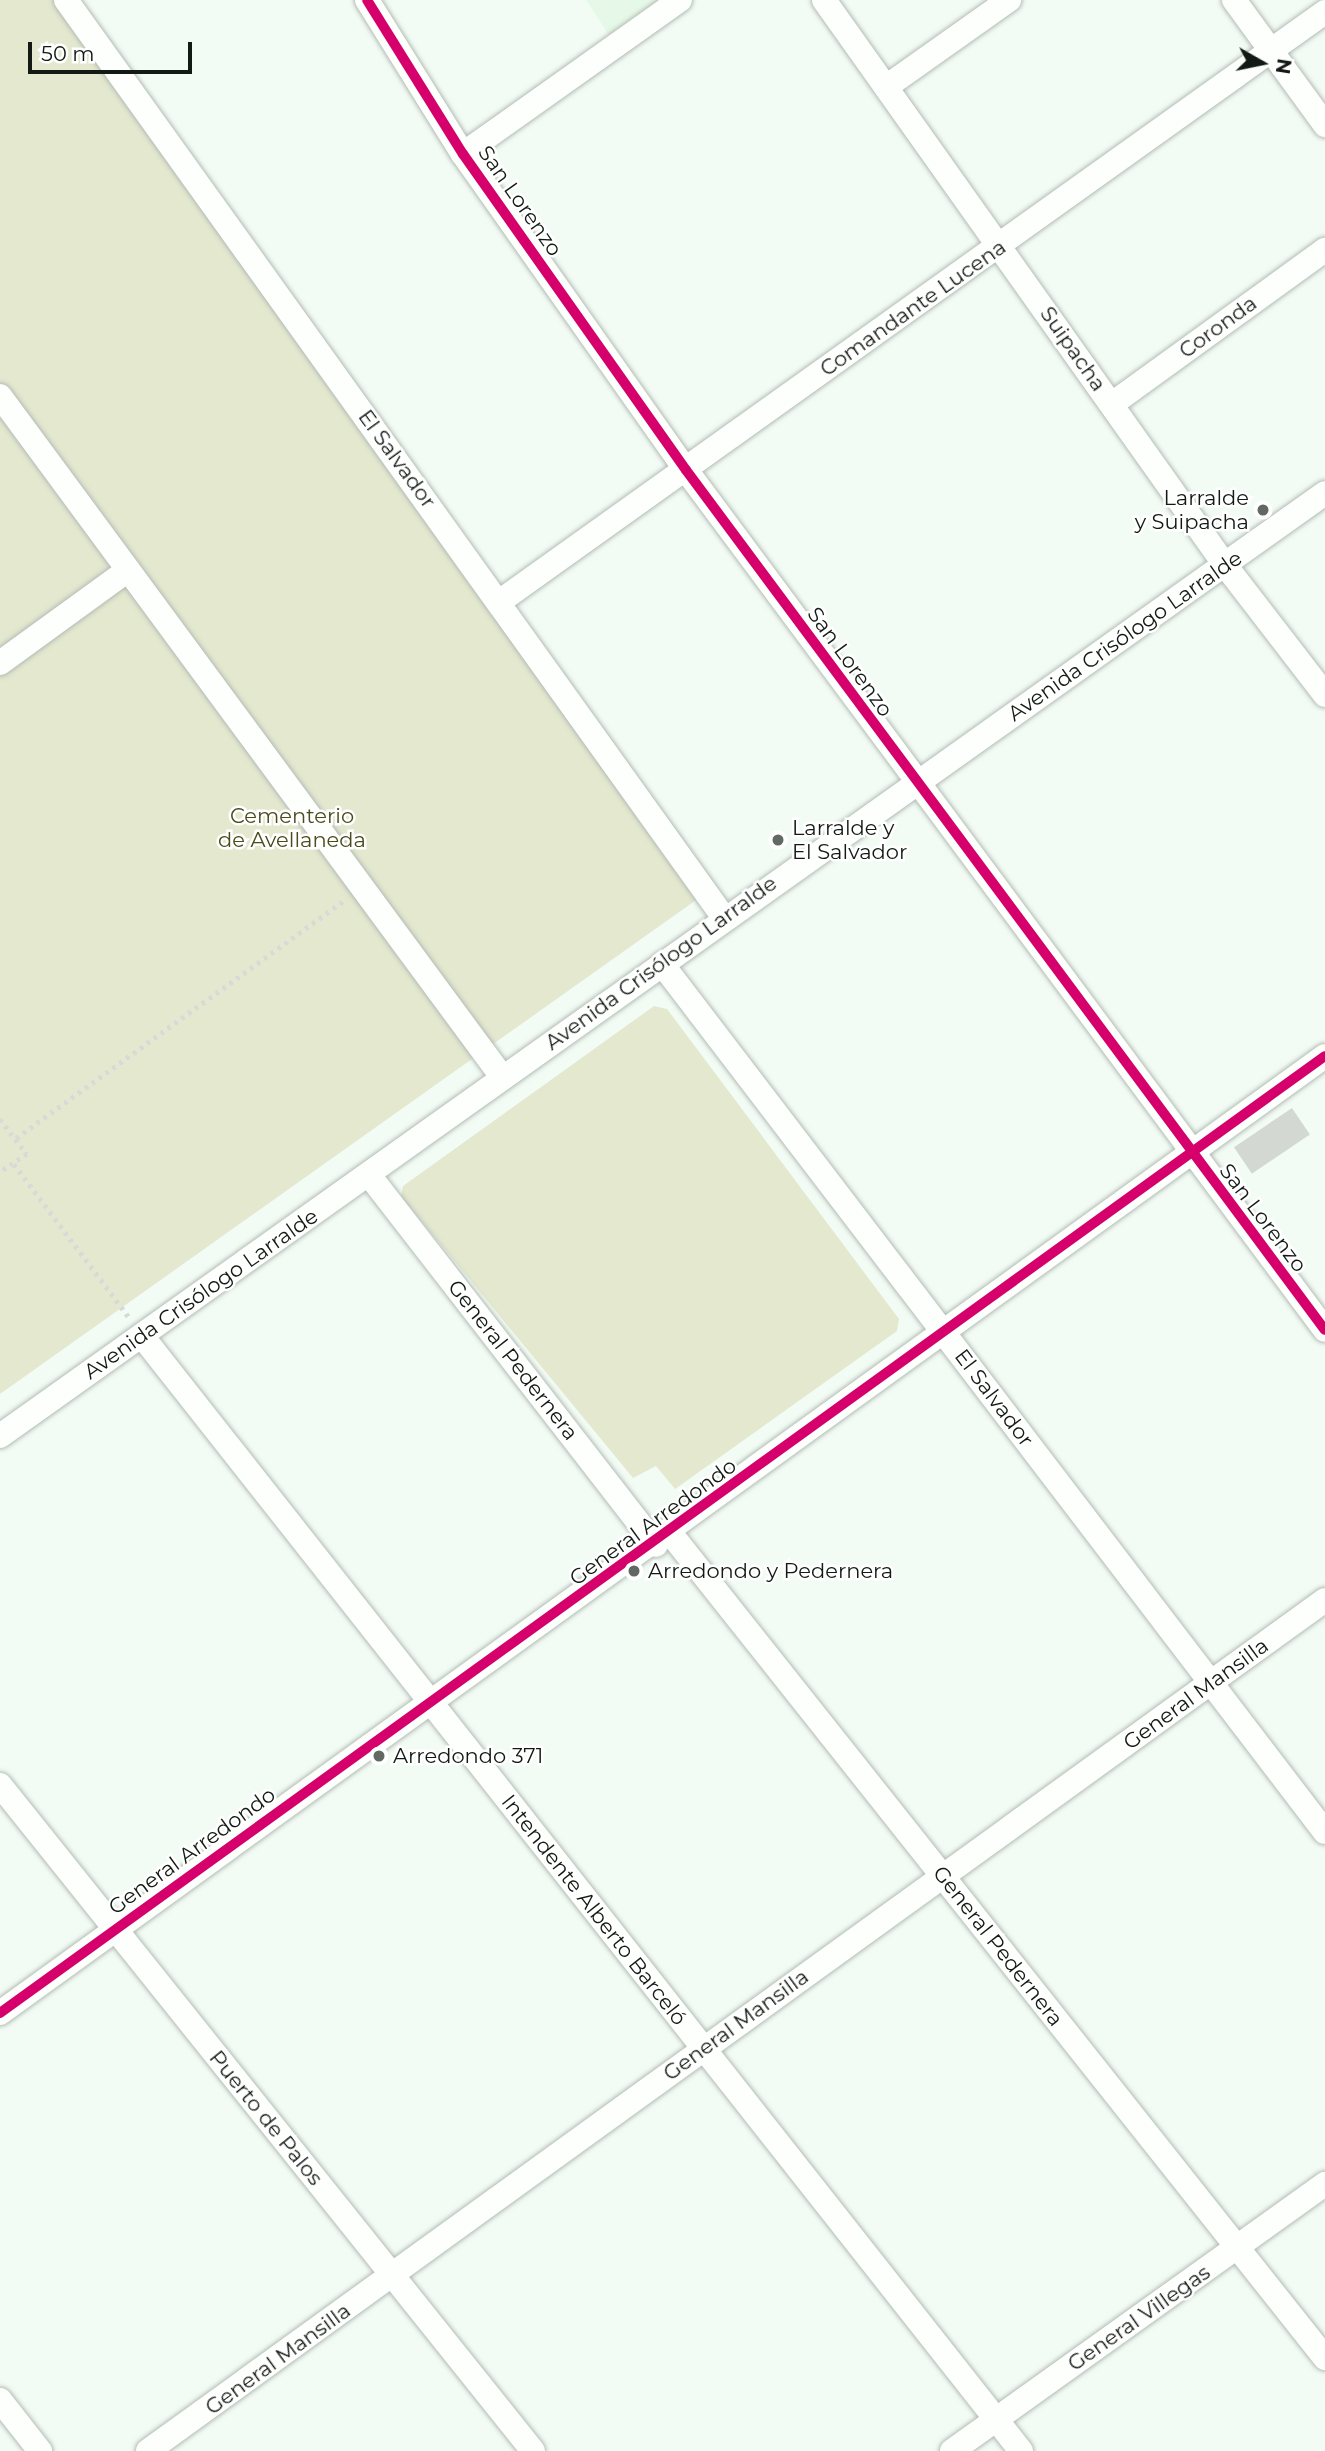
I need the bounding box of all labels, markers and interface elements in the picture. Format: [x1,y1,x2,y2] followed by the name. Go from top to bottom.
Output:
[32,28,196,72] scale bar
[1227,28,1297,98] north arrow
[41,41,95,66] text: 50 m
[1271,57,1296,76] text: N
[473,141,567,261] street label: San Lorenzo
[815,234,1011,382] street label: Comandante Lucena
[1174,290,1262,364] street label: Coronda
[1035,302,1111,396] street label: Suipacha
[353,405,441,513] street label: El Salvador
[1135,485,1249,535] place label: Larralde y Suipacha
[1255,502,1271,518] marker: Larralde y Suipacha
[1003,545,1247,727] street label: Avenida Crisólogo Larralde
[802,602,898,722] street label: San Lorenzo
[218,803,366,853] park label: Cementerio de Avellaneda
[792,815,907,865] place label: Larralde y El Salvador
[770,832,786,848] marker: Larralde y El Salvador
[540,871,782,1055] street label: Avenida Crisólogo Larralde
[1214,1159,1312,1277] street label: San Lorenzo
[79,1203,323,1385] street label: Avenida Crisólogo Larralde
[443,1275,583,1445] street label: General Pedernera
[949,1344,1039,1452] street label: El Salvador
[565,1453,741,1591] street label: General Arredondo
[648,1558,893,1584] place label: Arredondo y Pedernera
[626,1563,642,1579] marker: Arredondo y Pedernera
[1119,1633,1273,1755] street label: General Mansilla
[393,1743,543,1769] place label: Arredondo 371
[371,1748,387,1764] marker: Arredondo 371
[104,1782,280,1920] street label: General Arredondo
[496,1790,692,2030] street label: Intendente Alberto Barceló
[928,1861,1068,2031] street label: General Pedernera
[659,1964,813,2086] street label: General Mansilla
[204,2046,328,2190] street label: Puerto de Palos
[1063,2260,1215,2376] street label: General Villegas
[201,2298,355,2420] street label: General Mansilla

